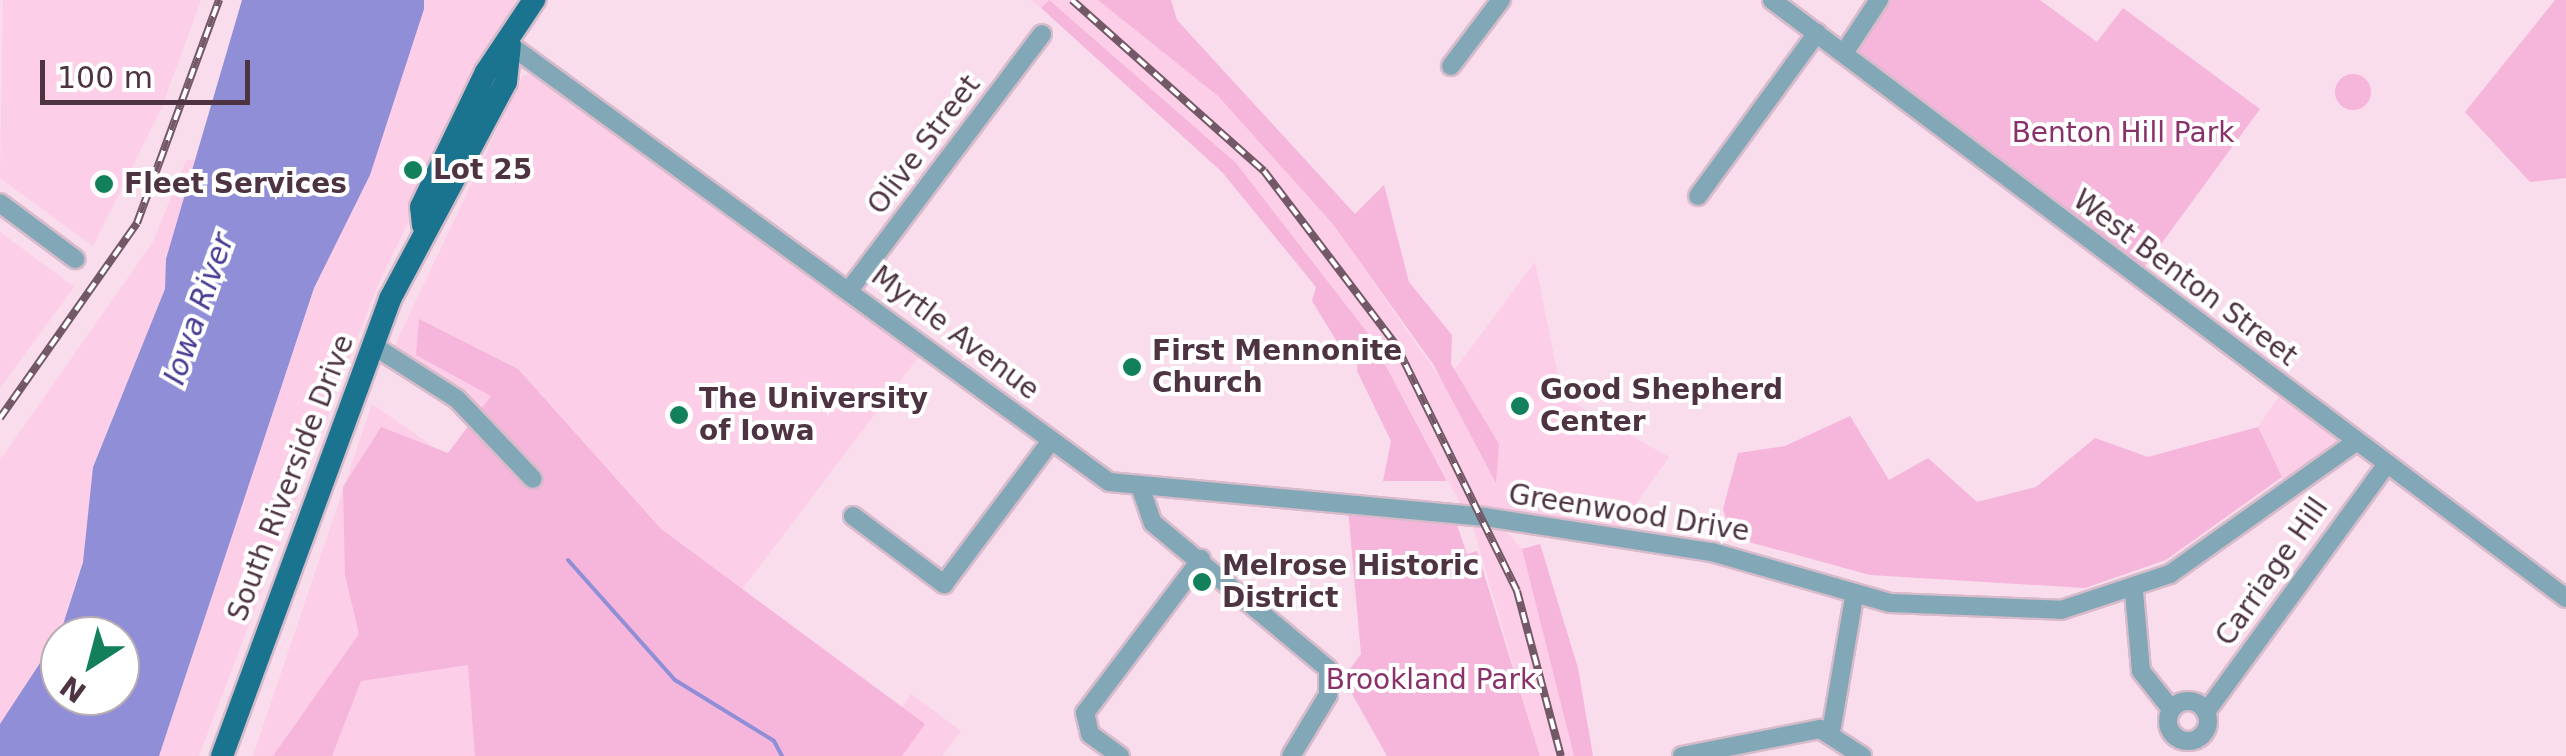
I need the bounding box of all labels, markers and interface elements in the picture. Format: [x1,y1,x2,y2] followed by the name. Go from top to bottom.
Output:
[45,40,255,102] scale bar
[57,60,153,95] text: 100 m
[861,69,987,221] street label: Olive Street
[2012,116,2234,150] park label: Benton Hill Park
[433,153,532,187] place label: Lot 25
[402,159,424,181] marker: Lot 25
[124,167,347,201] place label: Fleet Services
[93,173,115,195] marker: Fleet Services
[2066,183,2304,373] street label: West Benton Street
[156,229,242,389] water label: Iowa River
[865,259,1045,407] street label: Myrtle Avenue
[221,330,361,626] street label: South Riverside Drive
[1152,334,1402,400] place label: First Mennonite Church
[1121,356,1143,378] marker: First Mennonite Church
[1540,373,1783,439] place label: Good Shepherd Center
[699,382,928,448] place label: The University of Iowa
[1509,395,1531,417] marker: Good Shepherd Center
[668,404,690,426] marker: The University of Iowa
[1506,477,1752,549] street label: Greenwood Drive
[2209,492,2335,652] street label: Carriage Hill
[1222,549,1479,615] place label: Melrose Historic District
[1191,571,1213,593] marker: Melrose Historic District
[40,616,140,716] north arrow
[1326,663,1536,697] park label: Brookland Park
[54,669,92,709] text: N

